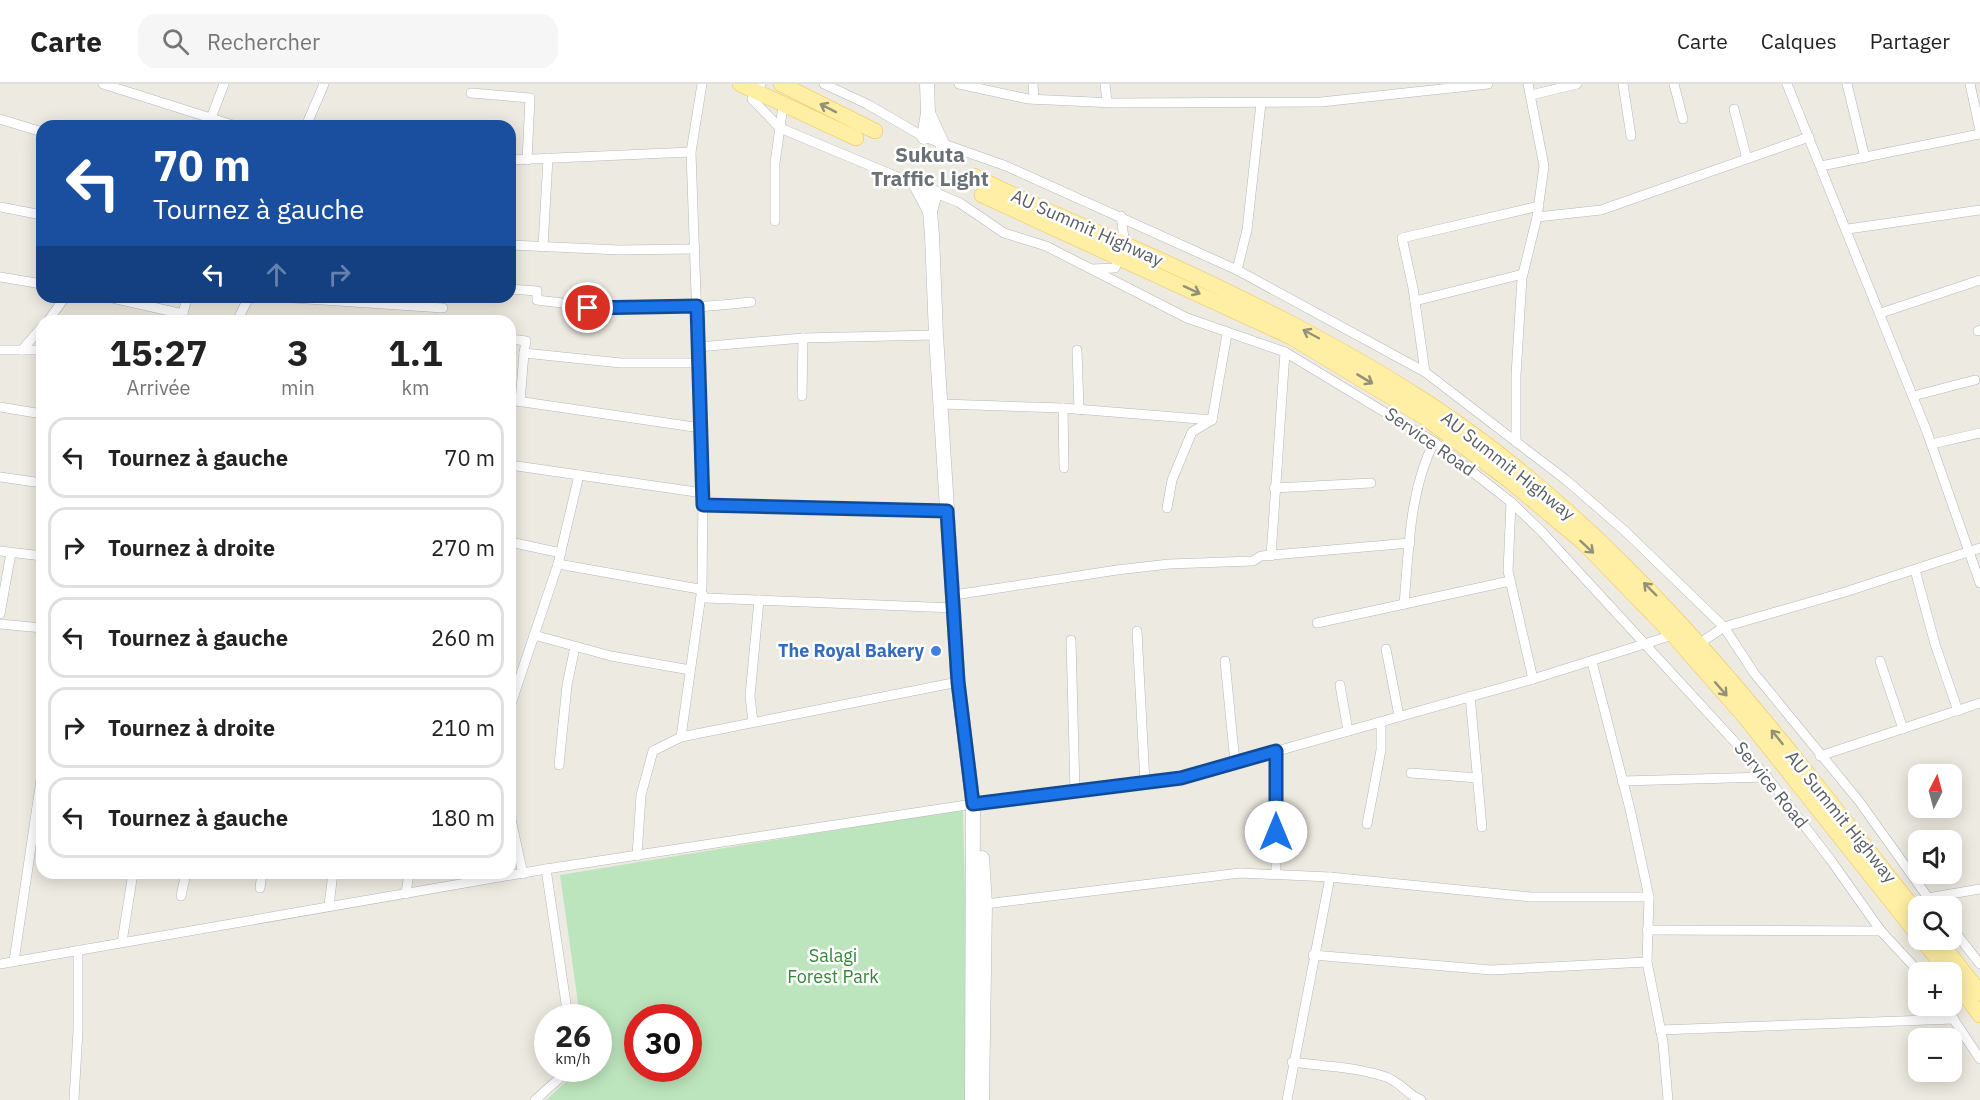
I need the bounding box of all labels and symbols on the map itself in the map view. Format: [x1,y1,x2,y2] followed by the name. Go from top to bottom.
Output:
[820,102,837,114] one-way arrow
[871,140,989,192] district label: Sukuta Traffic Light
[1008,184,1167,271] street label: AU Summit Highway
[562,282,613,333] pin
[1183,284,1201,296] one-way arrow
[1303,328,1320,340] one-way arrow
[1356,374,1373,386] one-way arrow
[1381,402,1480,481] street label: Service Road
[1437,406,1580,525] street label: AU Summit Highway
[1580,540,1595,554] one-way arrow
[1643,582,1657,597] one-way arrow
[778,639,924,662] place label: The Royal Bakery
[929,644,943,658] marker: The Royal Bakery
[1714,681,1727,697] one-way arrow
[1770,729,1783,745] one-way arrow
[1729,737,1813,833] street label: Service Road
[1781,746,1902,888] street label: AU Summit Highway
[1908,764,1962,818] north arrow
[1244,800,1308,864] position arrow
[787,944,879,988] park label: Salagi Forest Park
[624,1004,702,1082] speed limit sign: 30

